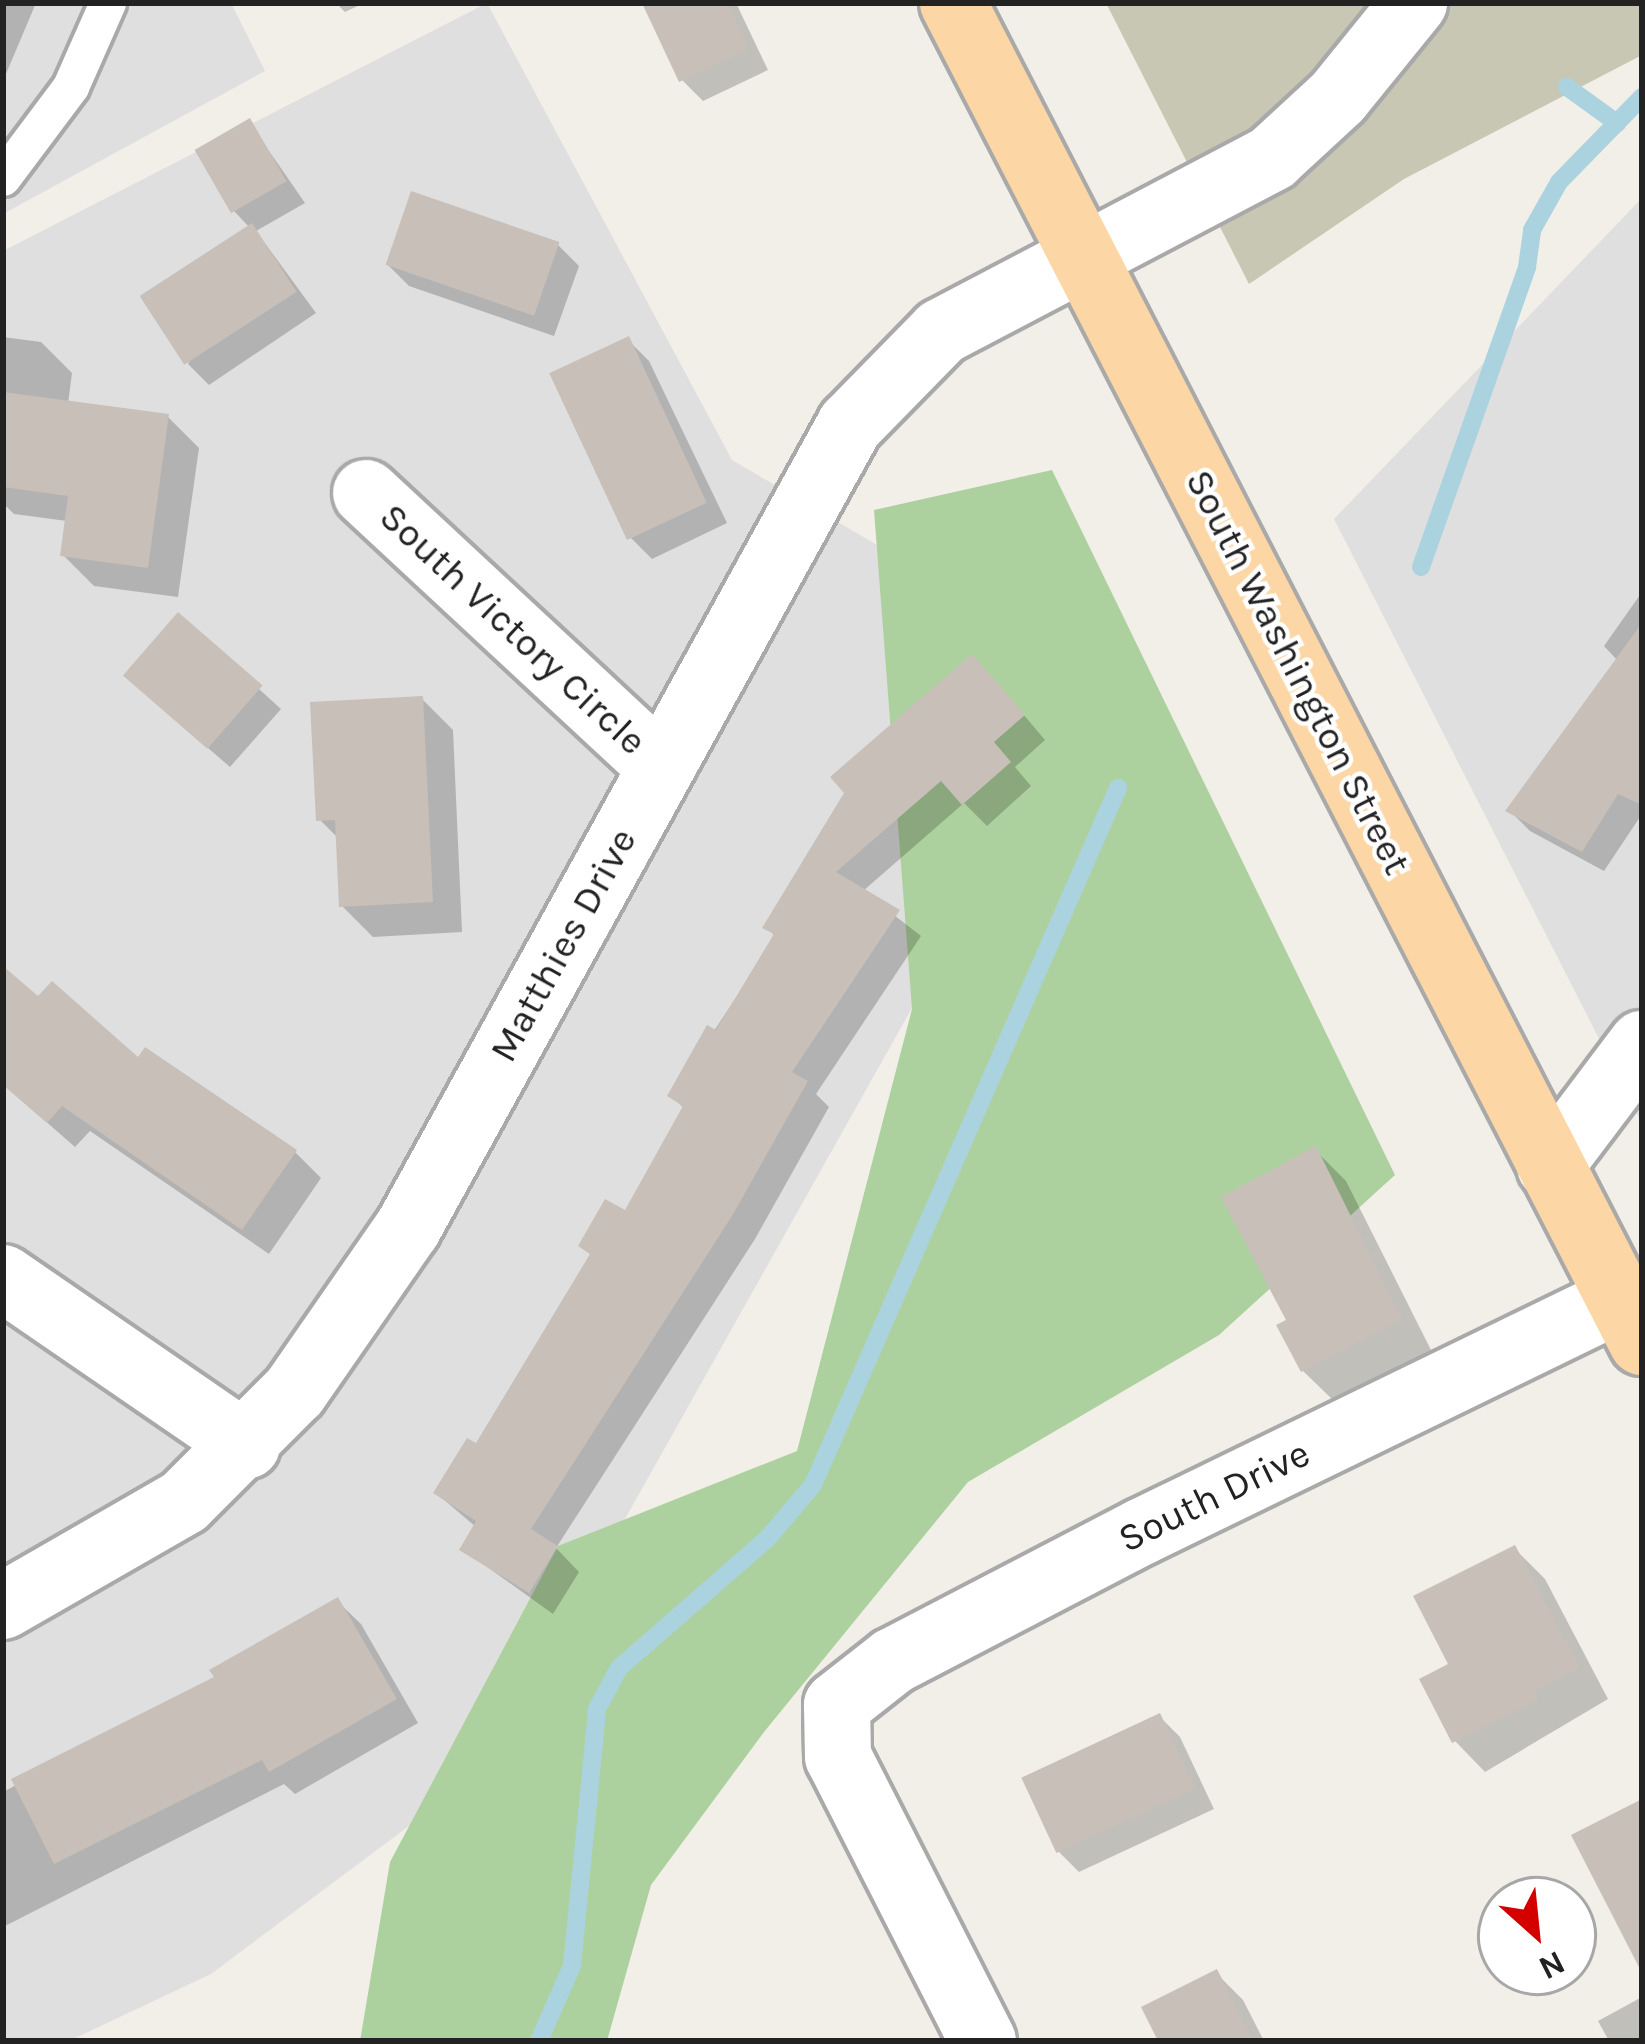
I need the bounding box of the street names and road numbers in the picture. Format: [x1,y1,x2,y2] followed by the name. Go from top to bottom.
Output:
[1175,462,1421,882] street label: South Washington Street
[370,493,656,765] street label: South Victory Circle
[480,820,646,1070] street label: Matthies Drive
[1111,1430,1317,1562] street label: South Drive

